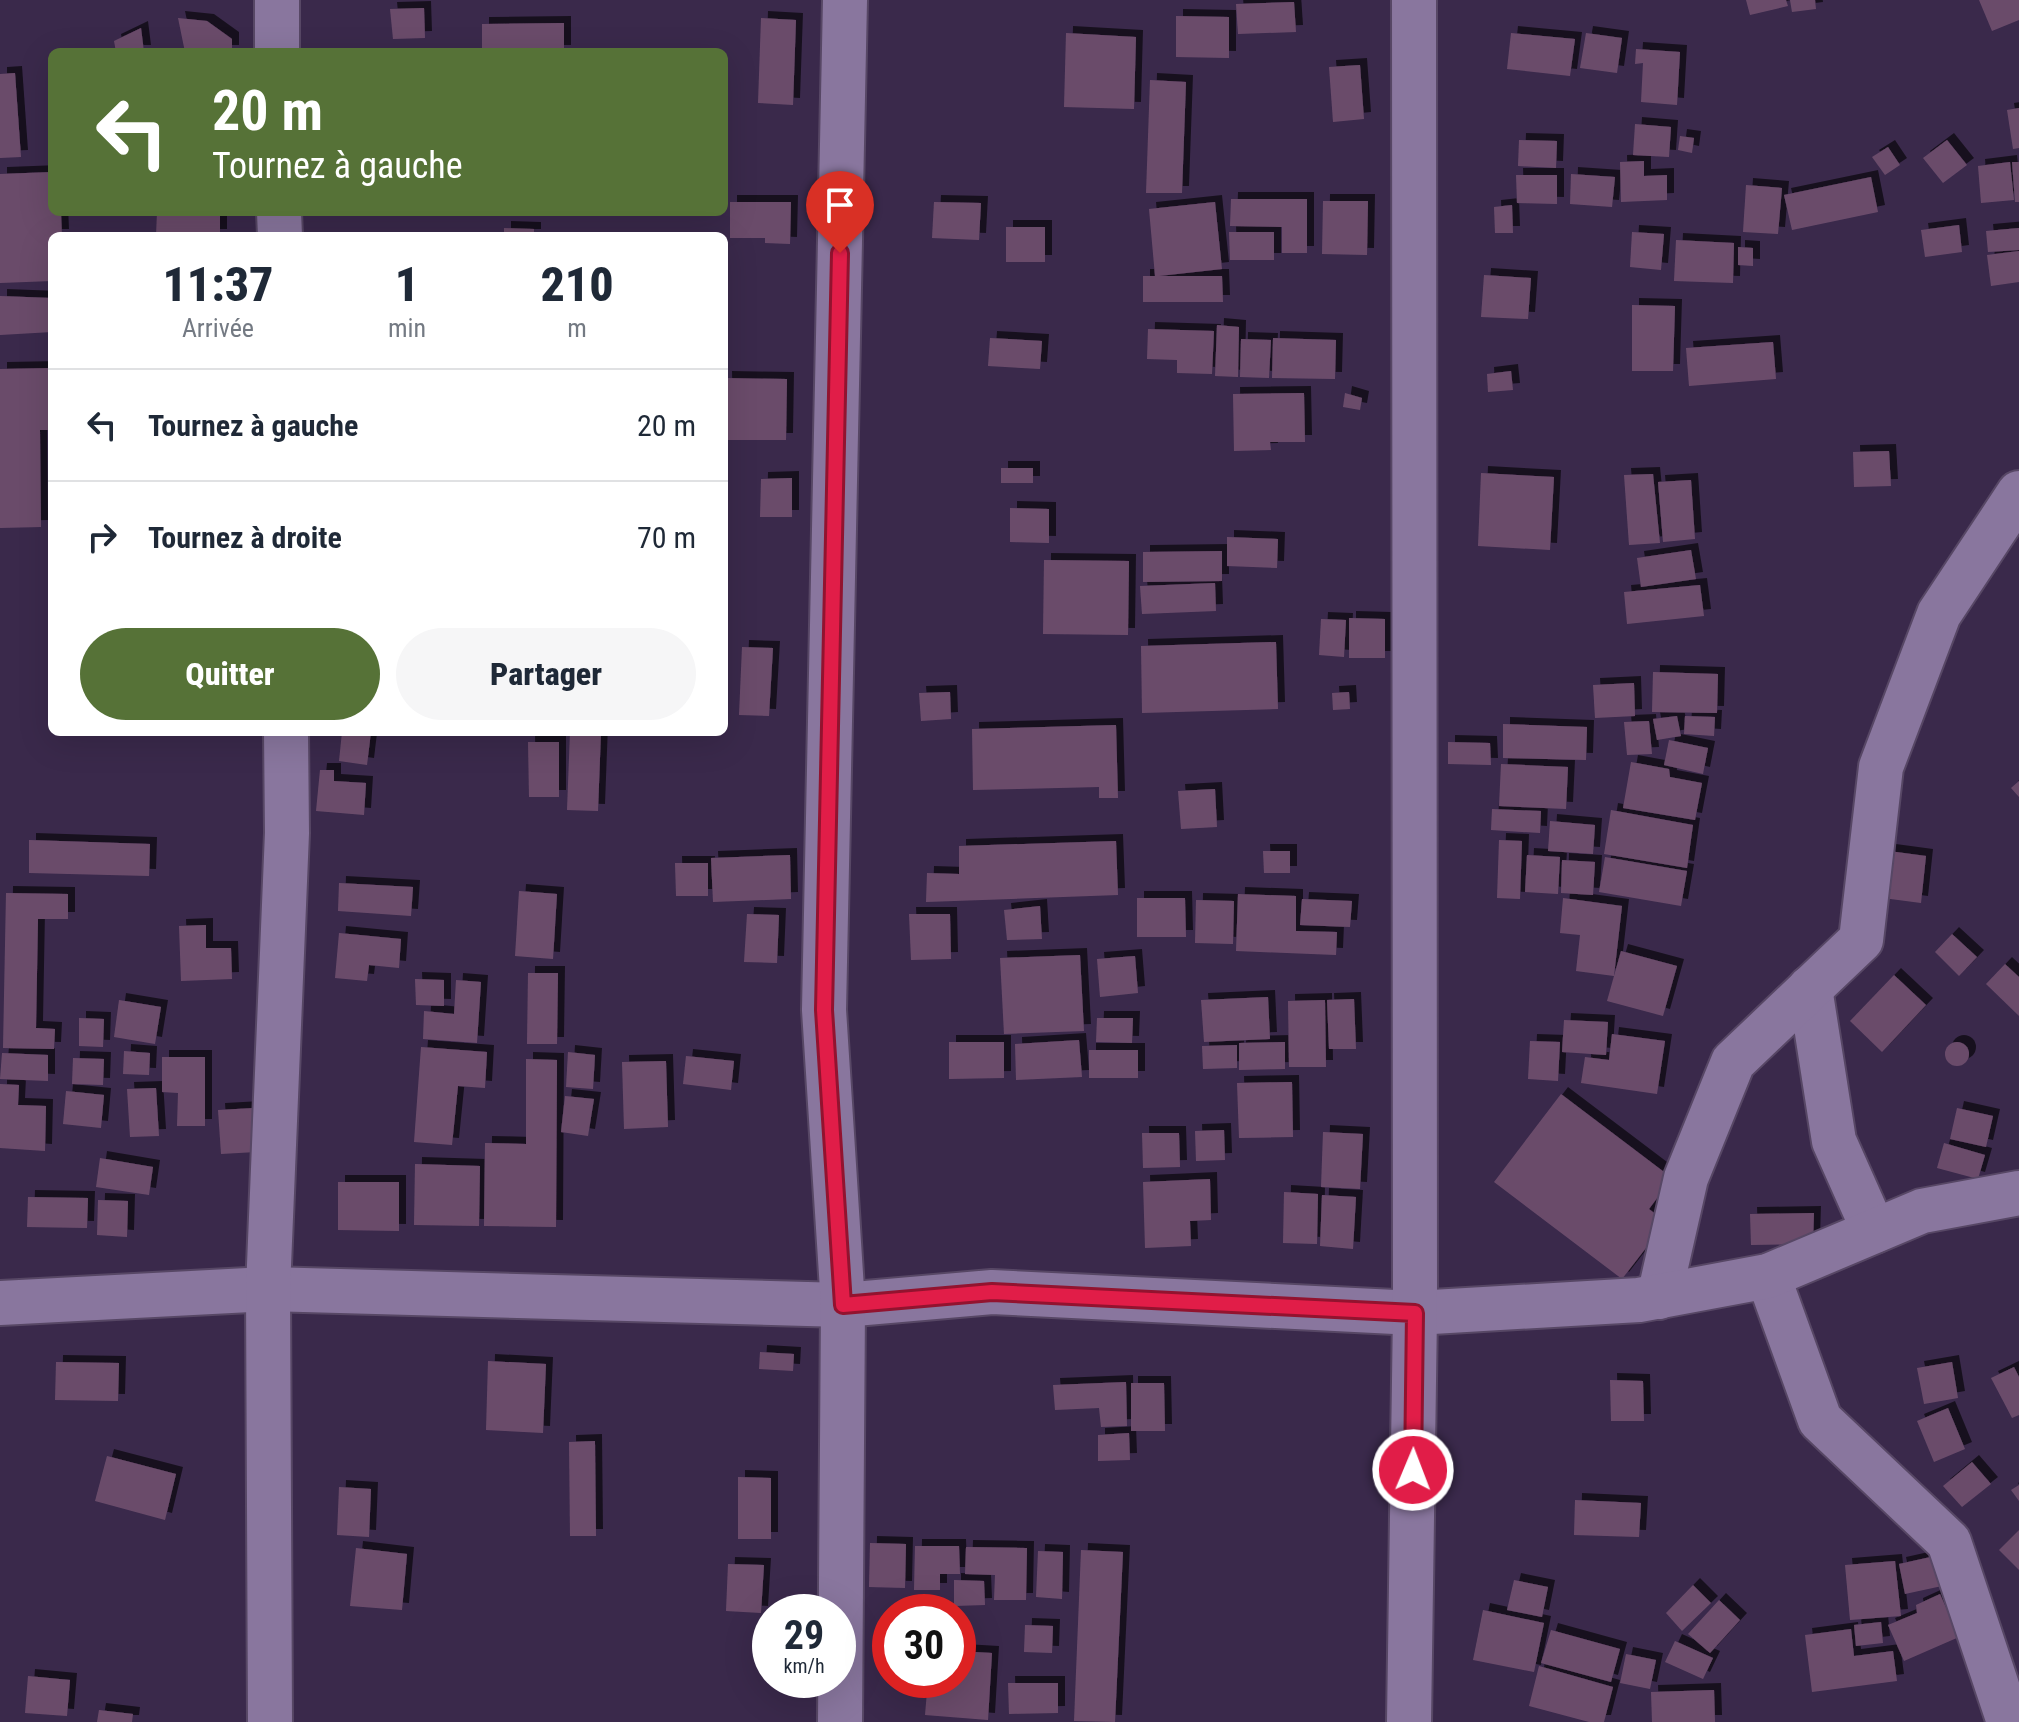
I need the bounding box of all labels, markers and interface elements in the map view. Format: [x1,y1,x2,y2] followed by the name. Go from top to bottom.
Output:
[212,78,323,144] text: 20 m
[80,80,184,184] icon: left
[212,145,463,187] text: Tournez à gauche
[806,171,874,253] pin
[818,183,862,227] icon: arrive
[162,256,274,313] text: 11:37
[395,256,419,313] text: 1
[540,256,614,313] text: 210
[182,313,254,343] text: Arrivée
[388,313,426,343] text: min
[567,313,587,343] text: m
[80,403,124,447] icon: left
[148,408,358,443] text: Tournez à gauche
[637,408,696,443] text: 20 m
[80,515,124,559] icon: right
[148,520,342,555] text: Tournez à droite
[637,520,696,555] text: 70 m
[80,628,380,720] button: Quitter
[396,628,696,720] button: Partager
[1371,1428,1455,1512] position arrow
[872,1594,976,1698] speed limit sign: 30
[784,1612,824,1659] text: 29
[783,1654,825,1678] text: km/h

